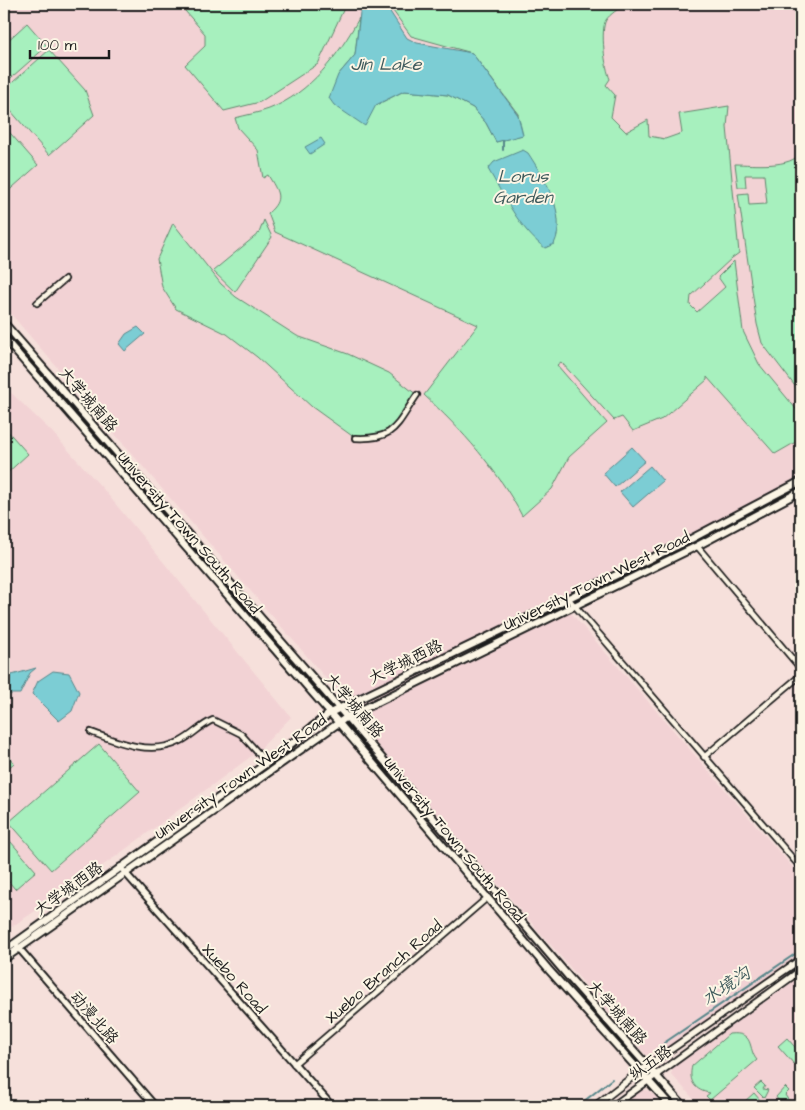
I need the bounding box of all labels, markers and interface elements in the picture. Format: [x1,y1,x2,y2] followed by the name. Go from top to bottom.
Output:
[30,28,109,60] scale bar
[38,35,77,56] text: 100 m
[351,52,423,77] water label: Jin Lake
[493,164,555,210] water label: Lorus Garden
[54,362,123,437] street label: 大学城南路
[112,447,266,619] street label: University Town South Road
[500,526,694,637] street label: University Town West Road
[365,634,446,689] street label: 大学城西路
[320,668,389,743] street label: 大学城南路
[150,709,331,845] street label: University Town West Road
[378,753,530,927] street label: University Town South Road
[30,856,107,921] street label: 大学城西路
[320,915,447,1029] street label: Xuebo Branch Road
[197,939,272,1019] street label: Xuebo Road
[697,960,757,1012] water label: 水境沟
[582,976,652,1050] street label: 大学城南路
[65,986,124,1049] street label: 动漫北路
[625,1040,676,1086] street label: 纵五路

